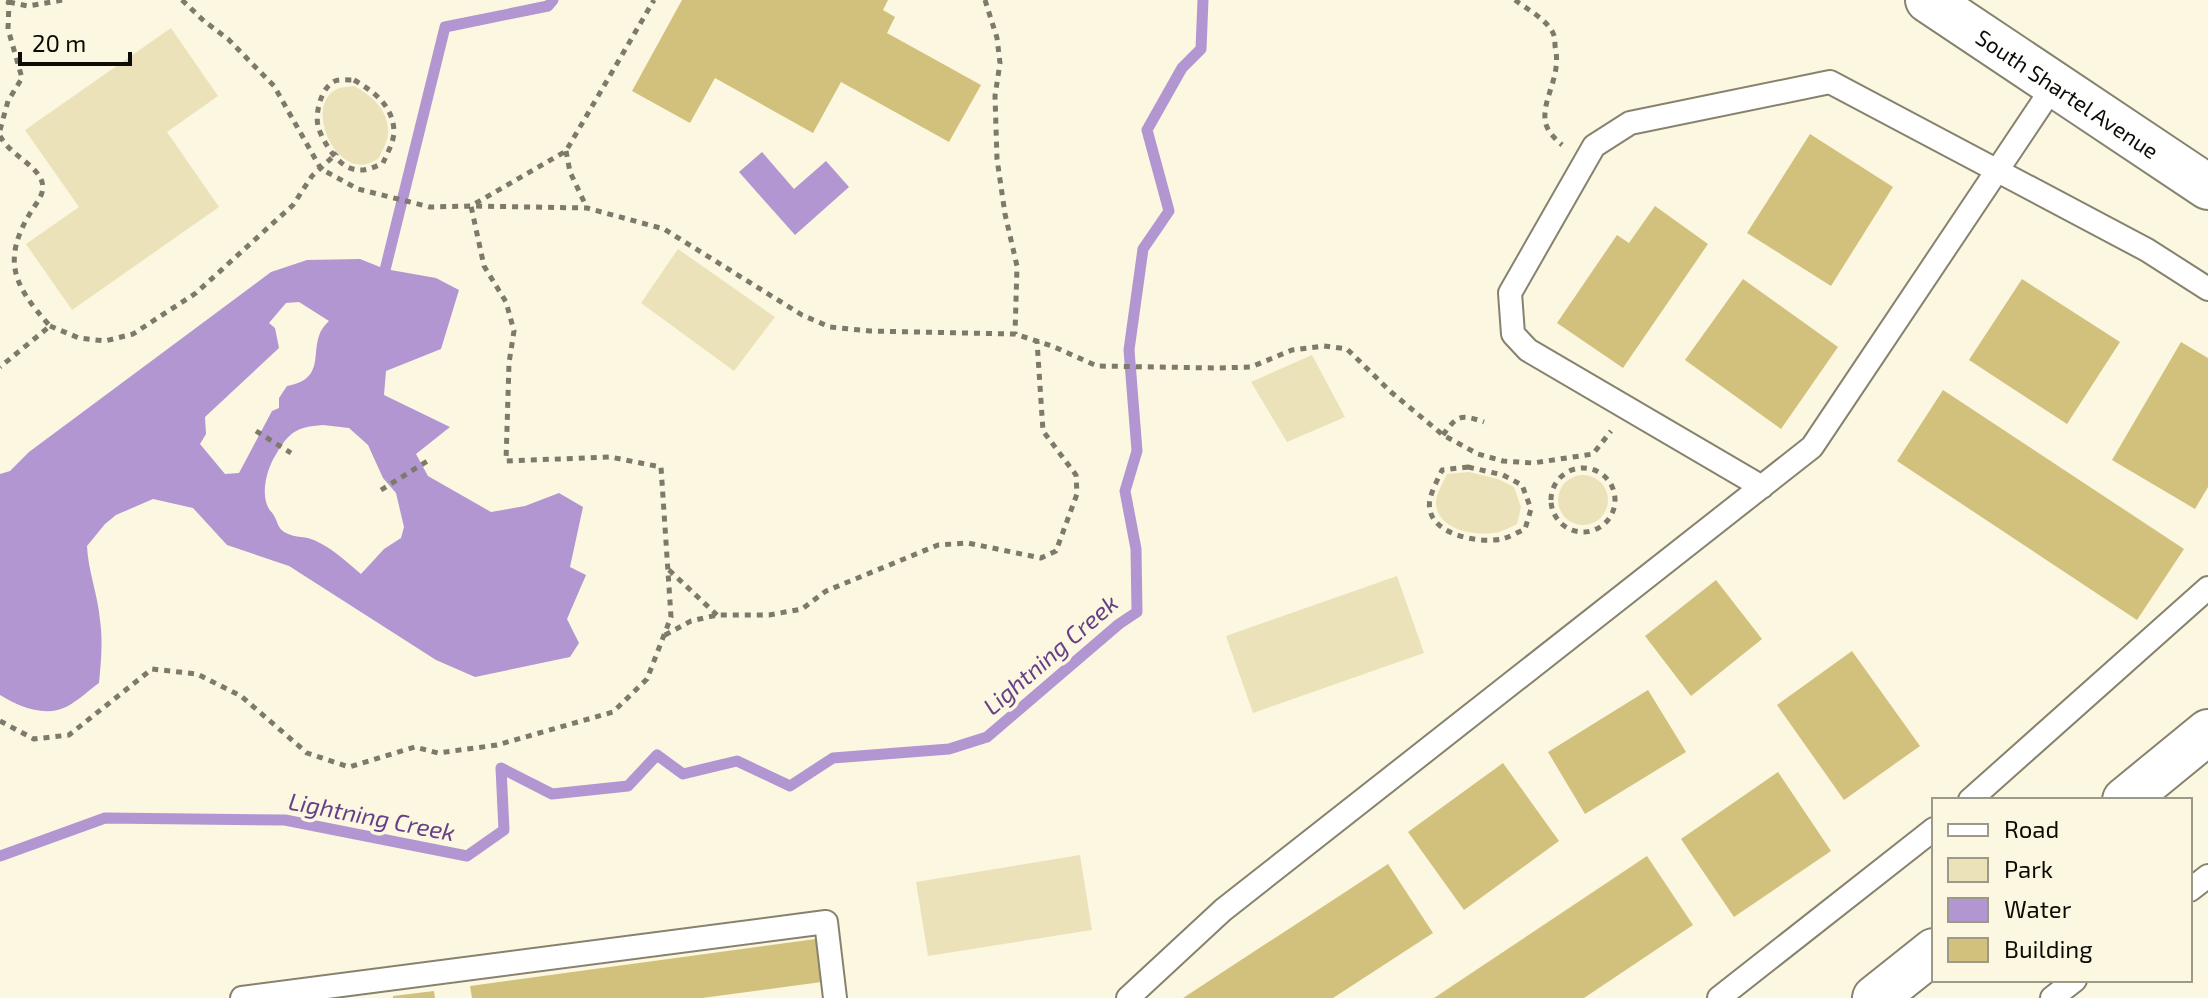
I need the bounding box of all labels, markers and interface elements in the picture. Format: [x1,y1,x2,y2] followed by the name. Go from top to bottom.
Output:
[20,16,130,66] scale bar
[1972,23,2164,164] street label: South Shartel Avenue
[32,28,86,57] text: 20 m
[977,588,1123,720] water label: Lightning Creek
[286,786,458,846] water label: Lightning Creek
[1932,798,2192,982] legend
[2004,814,2059,843] text: Road
[2004,854,2053,883] text: Park
[2004,894,2072,923] text: Water
[2004,934,2093,963] text: Building

